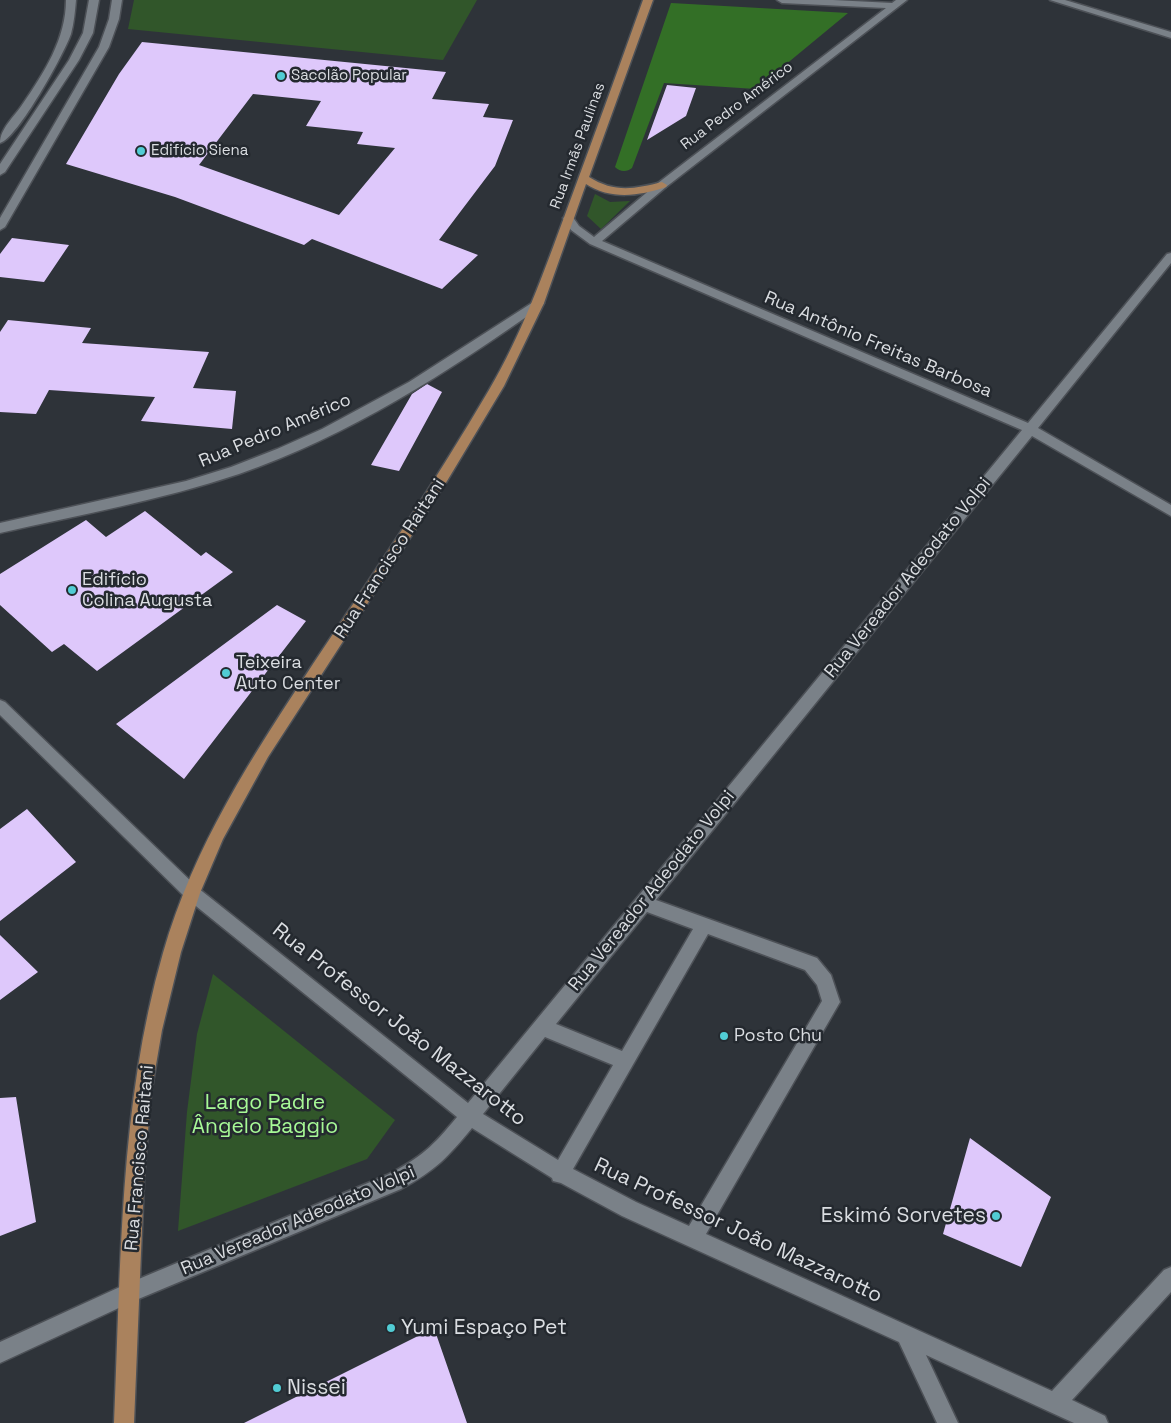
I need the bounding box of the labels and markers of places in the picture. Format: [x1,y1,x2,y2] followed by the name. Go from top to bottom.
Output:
[291,67,407,85] place label: Sacolão Popular
[275,70,287,82] marker: Sacolão Popular
[151,142,248,160] place label: Edifício Siena
[135,145,147,157] marker: Edifício Siena
[82,569,212,612] place label: Edifício Colina Augusta
[66,584,78,596] marker: Edifício Colina Augusta
[236,652,340,694] place label: Teixeira Auto Center
[220,667,232,679] marker: Teixeira Auto Center
[734,1025,822,1047] place label: Posto Chu
[718,1030,730,1042] marker: Posto Chu
[821,1203,986,1229] place label: Eskimó Sorvetes
[990,1210,1002,1222] marker: Eskimó Sorvetes
[401,1315,567,1341] place label: Yumi Espaço Pet
[385,1322,397,1334] marker: Yumi Espaço Pet
[287,1375,346,1401] place label: Nissei
[271,1382,283,1394] marker: Nissei

